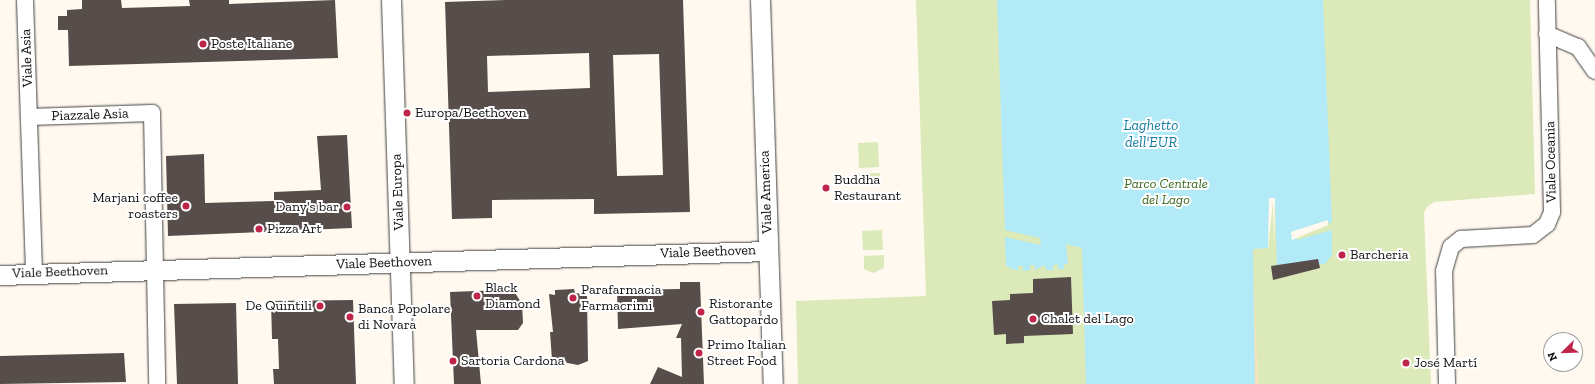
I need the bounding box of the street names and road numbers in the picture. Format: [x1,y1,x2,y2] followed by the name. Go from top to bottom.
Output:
[18,28,36,88] street label: Viale Asia
[51,105,129,125] street label: Piazzale Asia
[1542,121,1560,203] street label: Viale Oceania
[756,150,776,234] street label: Viale America
[388,153,408,231] street label: Viale Europa
[660,242,756,262] street label: Viale Beethoven
[336,253,432,273] street label: Viale Beethoven
[12,262,108,282] street label: Viale Beethoven

